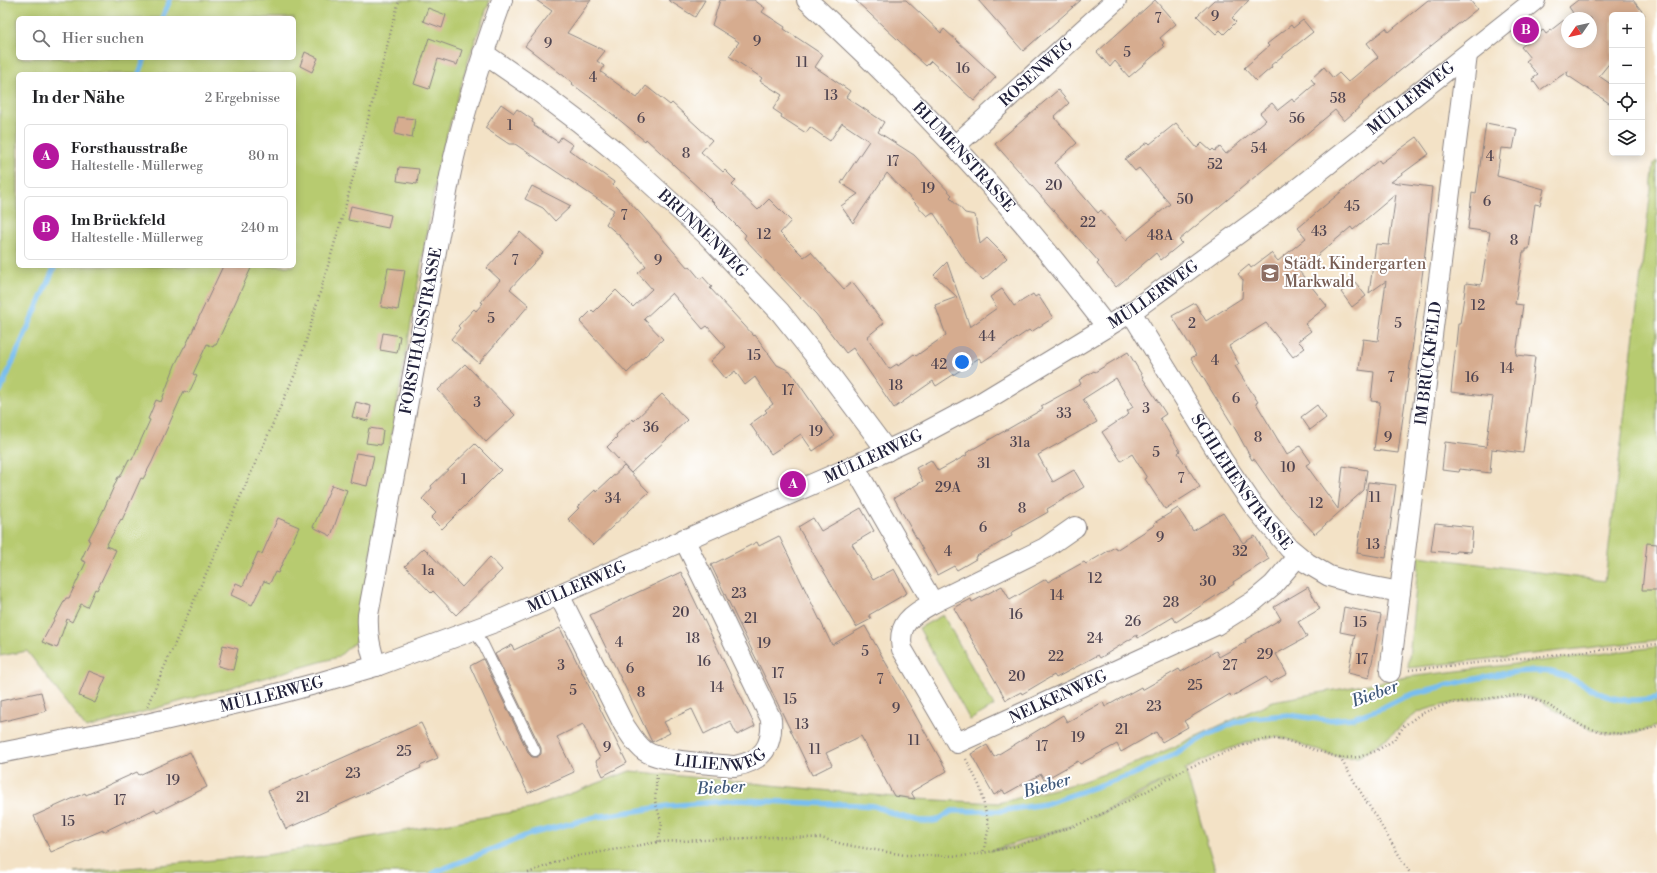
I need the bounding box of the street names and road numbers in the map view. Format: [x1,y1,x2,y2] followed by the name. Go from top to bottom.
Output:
[995,34,1077,111] street label: ROSENWEG
[1363,57,1459,139] street label: MÜLLERWEG
[908,97,1019,216] street label: BLUMENSTRASSE
[653,184,752,282] street label: BRUNNENWEG
[396,246,447,416] street label: FORSTHAUSSTRASSE
[1105,256,1203,333] street label: MÜLLERWEG
[1411,300,1446,426] street label: IM BRÜCKFELD
[1187,410,1296,554] street label: SCHLEHENSTRASSE
[821,425,926,488] street label: MÜLLERWEG
[524,556,630,617] street label: MÜLLERWEG
[1006,666,1110,728] street label: NELKENWEG
[218,672,326,717] street label: MÜLLERWEG
[673,744,771,777] street label: LILIENWEG

